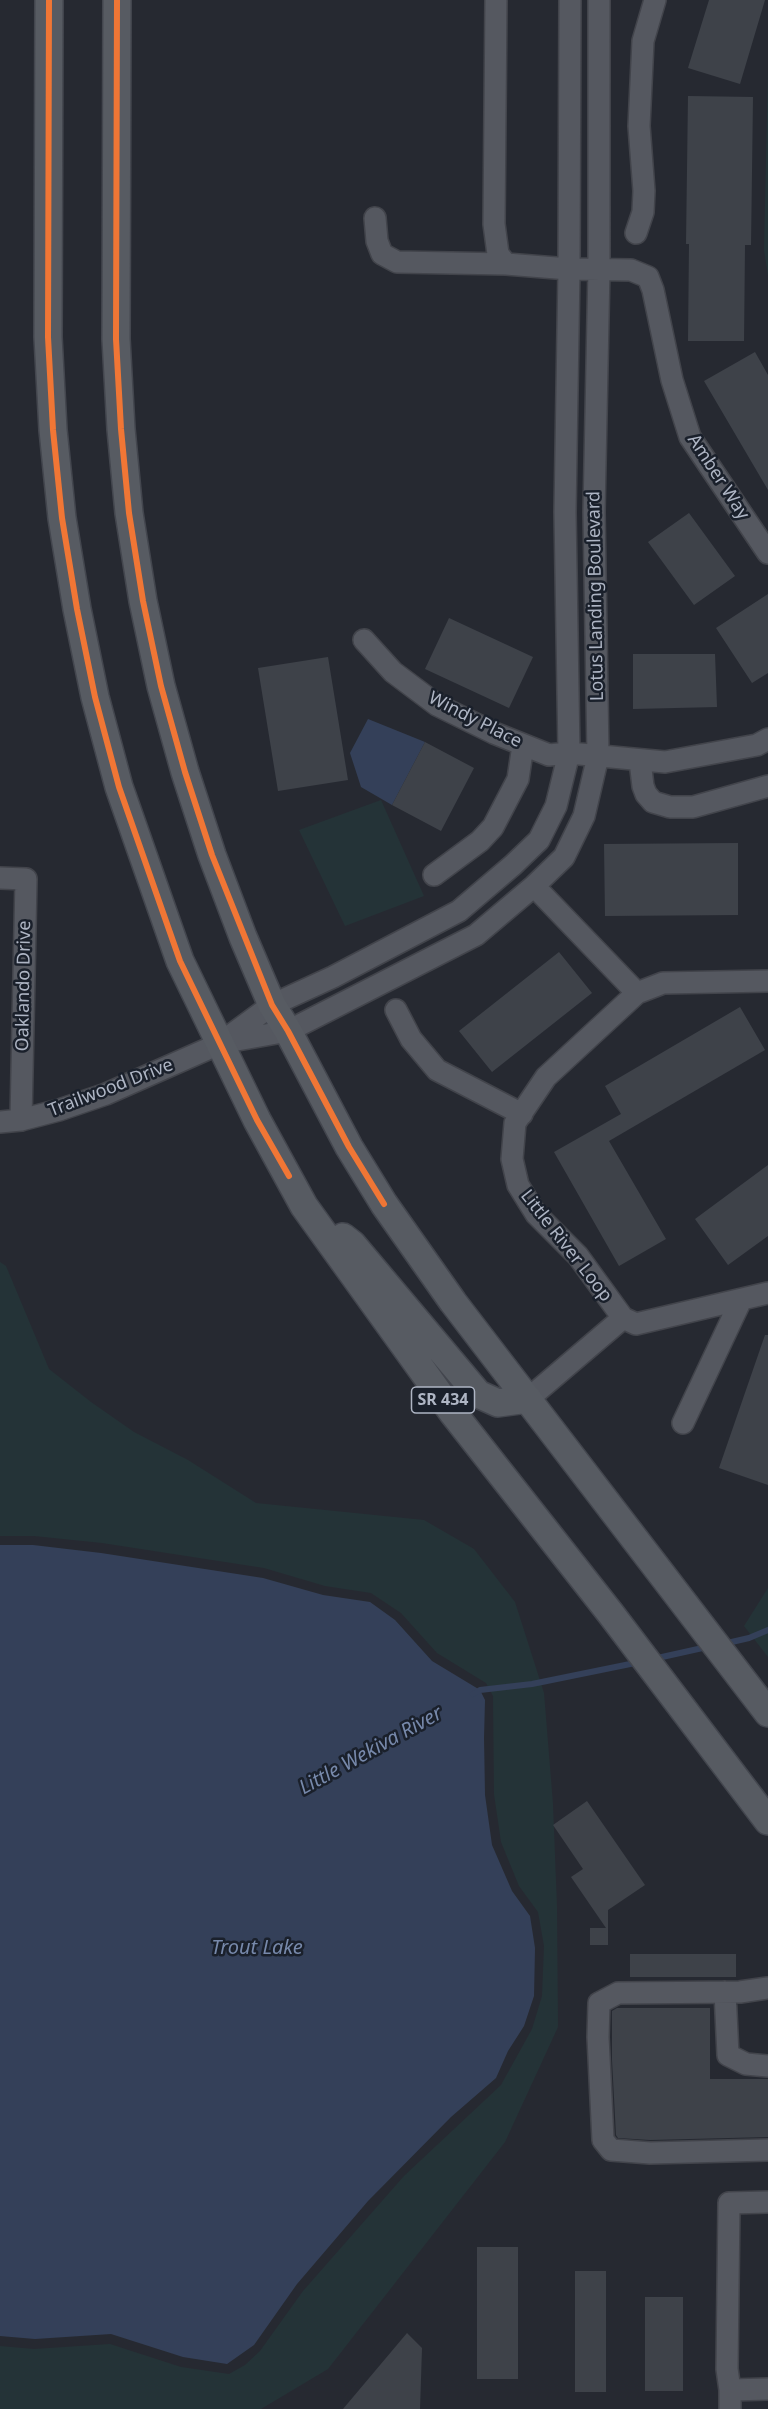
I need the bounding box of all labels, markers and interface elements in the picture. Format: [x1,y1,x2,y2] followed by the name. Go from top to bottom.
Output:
[682,430,754,524] street label: Amber Way
[583,491,609,701] street label: Lotus Landing Boulevard
[425,687,525,753] street label: Windy Place
[12,920,36,1052] street label: Oaklando Drive
[46,1054,176,1122] street label: Trailwood Drive
[516,1186,616,1306] street label: Little River Loop
[412,1387,474,1413] road number: SR 434
[295,1702,447,1800] water label: Little Wekiva River
[211,1936,303,1960] water label: Trout Lake

